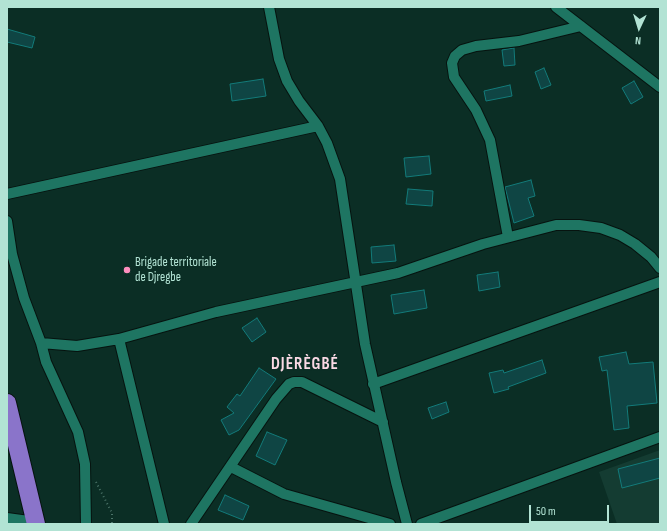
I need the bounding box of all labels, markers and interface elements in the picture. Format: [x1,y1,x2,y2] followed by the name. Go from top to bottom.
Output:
[619,8,659,48] north arrow
[635,34,642,47] text: N
[135,255,217,286] place label: Brigade territoriale de Djregbe
[122,265,132,275] marker: Brigade territoriale de Djregbe
[271,355,339,375] district label: DJÈRÈGBÉ
[531,497,611,523] scale bar
[536,504,556,519] text: 50 m

